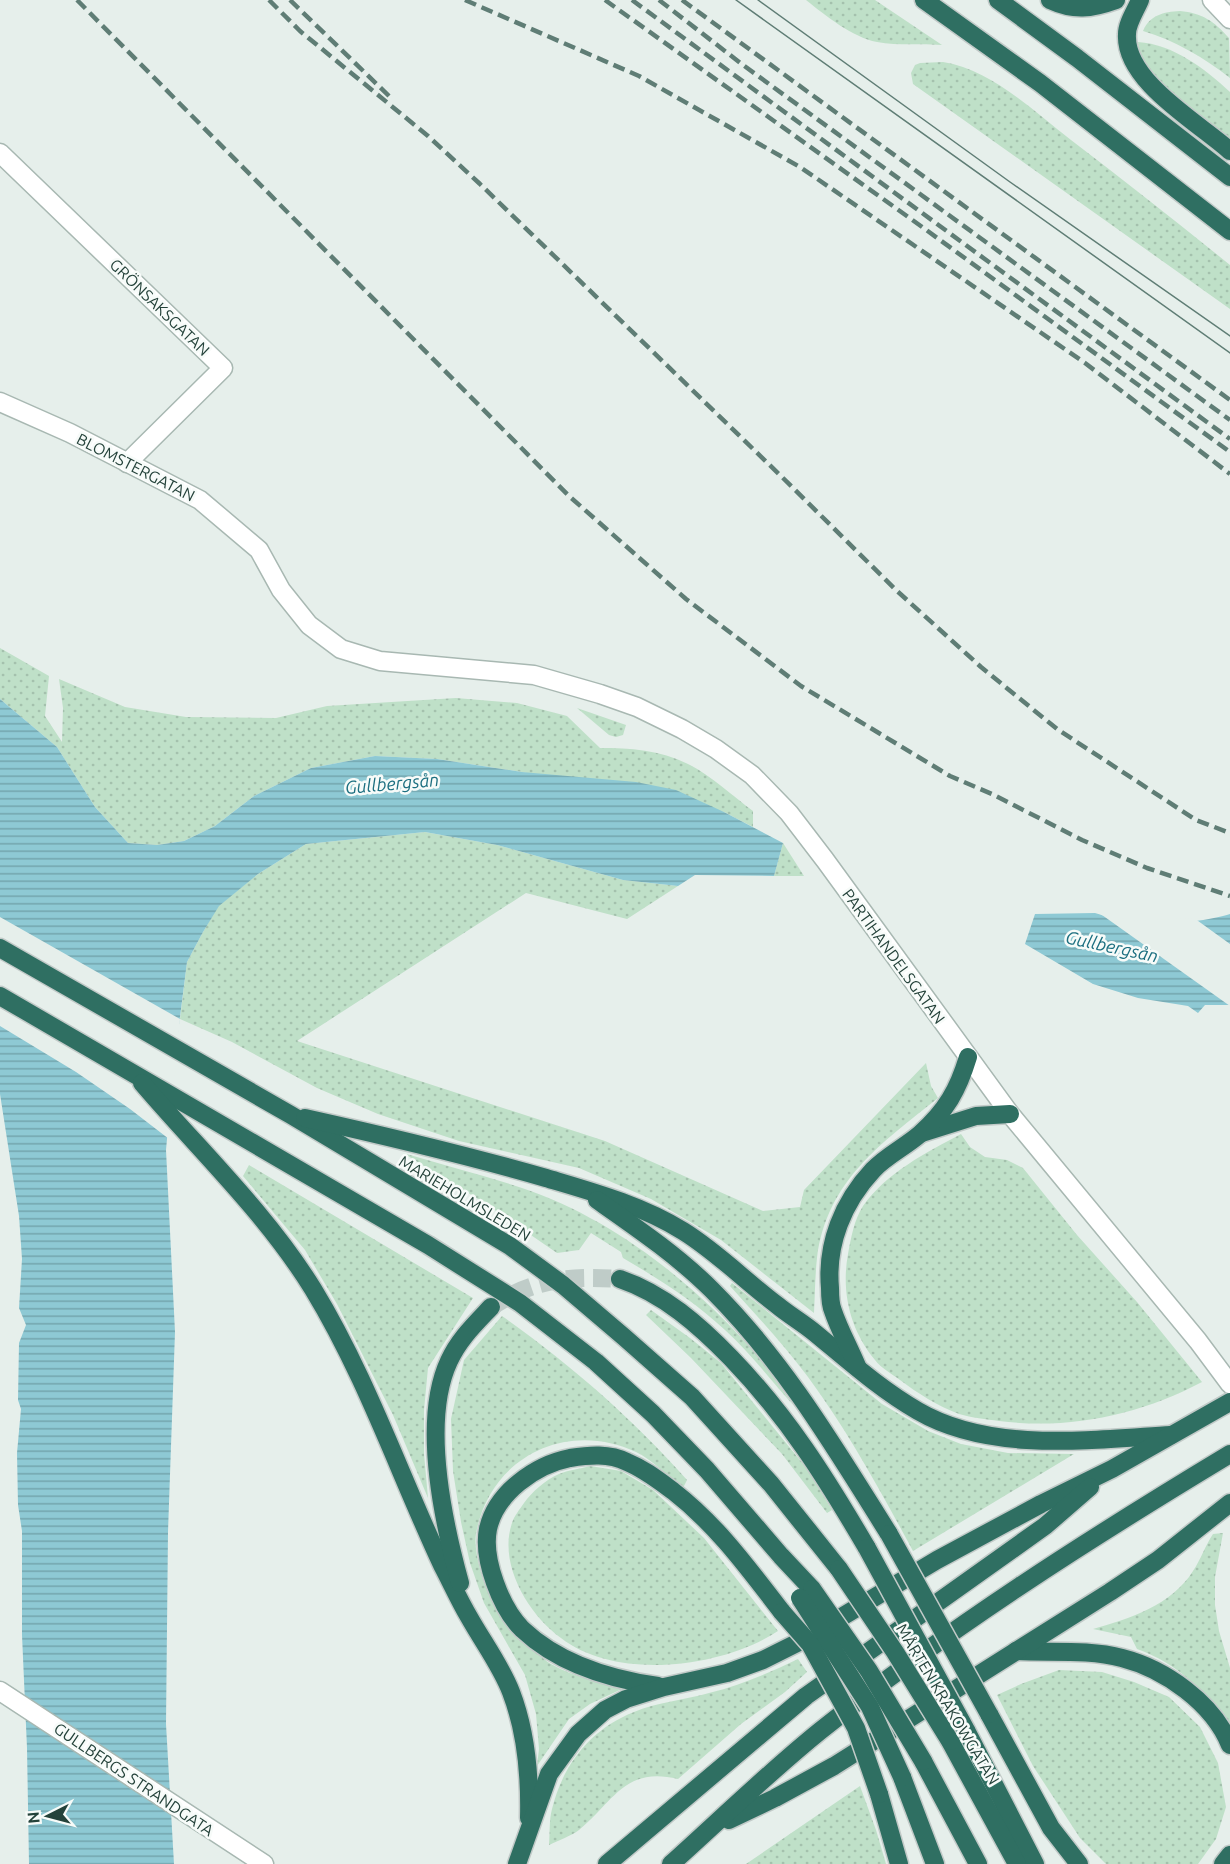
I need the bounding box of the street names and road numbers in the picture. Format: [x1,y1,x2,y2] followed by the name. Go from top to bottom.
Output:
[107,255,213,359] street label: GRÖNSAKSGATAN
[74,429,198,505] street label: BLOMSTERGATAN
[839,885,949,1027] street label: PARTIHANDELSGATAN
[396,1152,534,1244] street label: MARIEHOLMSLEDEN
[893,1620,1003,1788] street label: MÅRTEN KRAKOWGATAN
[51,1719,218,1840] street label: GULLBERGS STRANDGATA

